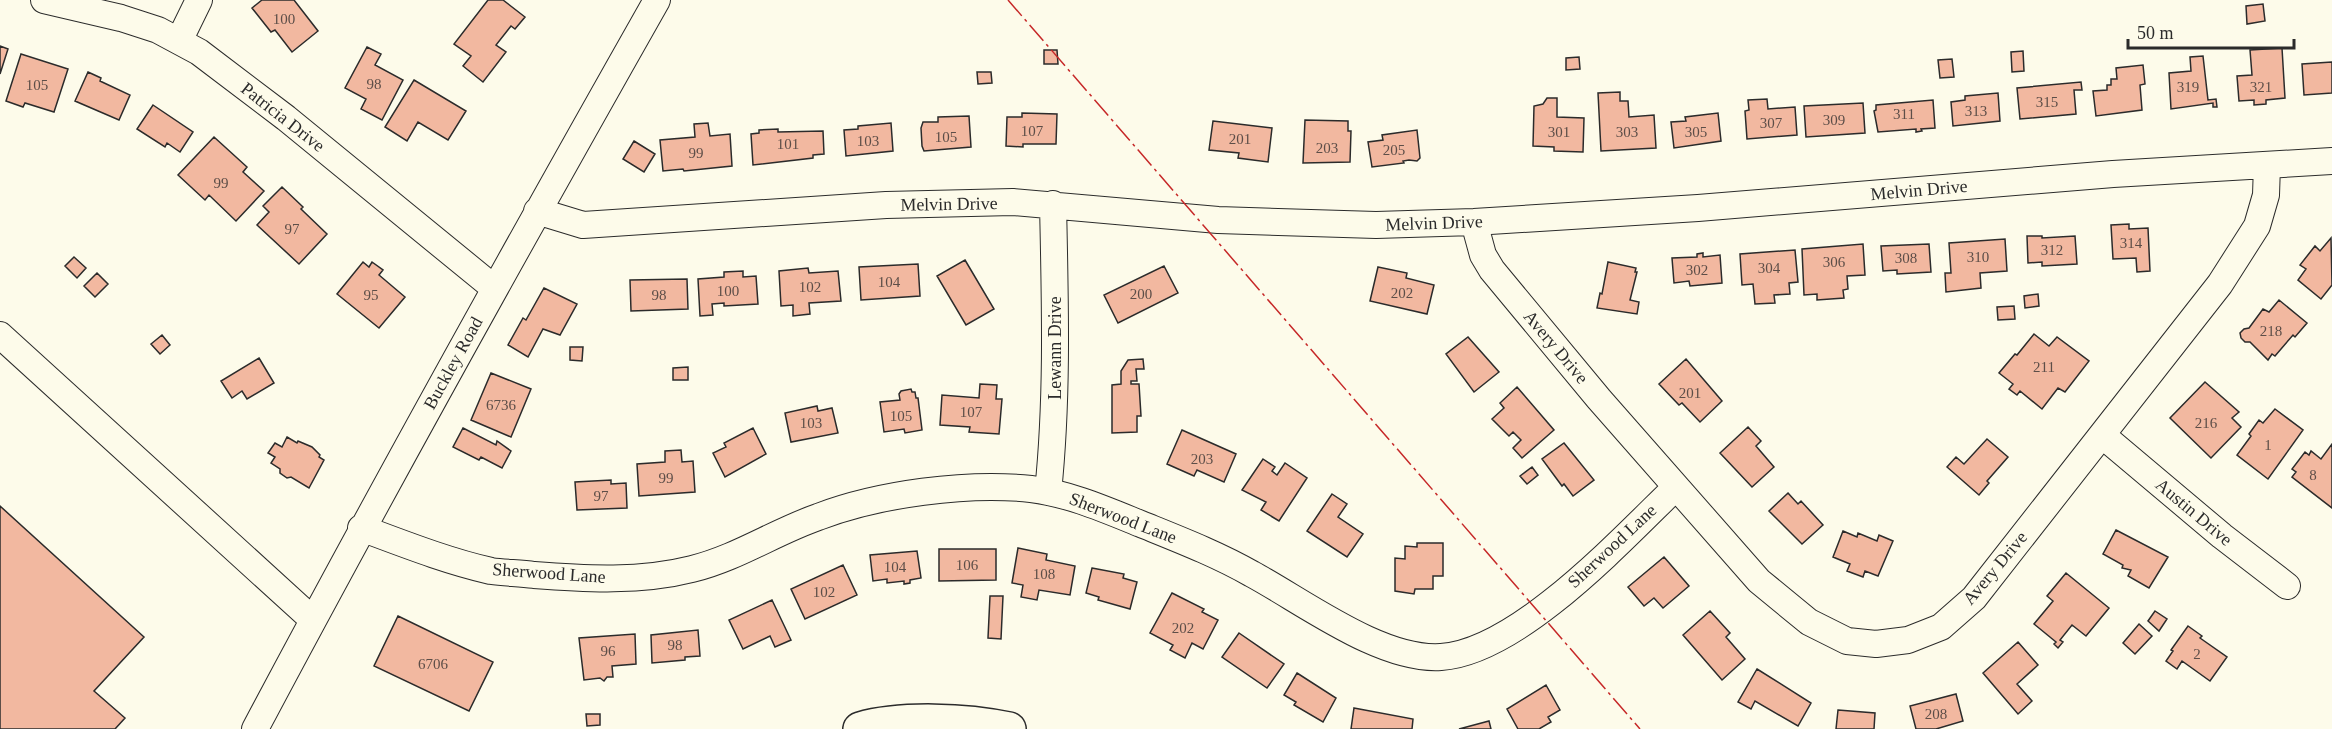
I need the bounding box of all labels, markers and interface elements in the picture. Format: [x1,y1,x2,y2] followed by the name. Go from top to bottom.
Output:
[273,11,295,27] house number: 100
[2128,12,2294,50] scale bar
[2137,23,2174,43] text: 50 m
[367,76,382,92] house number: 98
[26,77,48,93] house number: 105
[237,78,329,156] street label: Patricia Drive
[2177,79,2199,95] house number: 319
[2250,79,2272,95] house number: 321
[2036,94,2058,110] house number: 315
[1965,103,1987,119] house number: 313
[1893,106,1915,122] house number: 311
[1823,112,1845,128] house number: 309
[1760,115,1783,131] house number: 307
[1021,123,1044,139] house number: 107
[1548,124,1570,140] house number: 301
[1616,124,1638,140] house number: 303
[1685,124,1707,140] house number: 305
[935,129,957,145] house number: 105
[1229,131,1251,147] house number: 201
[857,133,879,149] house number: 103
[777,136,799,152] house number: 101
[1316,140,1338,156] house number: 203
[1383,142,1405,158] house number: 205
[689,145,704,161] house number: 99
[214,175,229,191] house number: 99
[1870,176,1968,204] street label: Melvin Drive
[900,193,998,215] street label: Melvin Drive
[1385,211,1483,235] street label: Melvin Drive
[285,221,300,237] house number: 97
[2120,235,2143,251] house number: 314
[2041,242,2063,258] house number: 312
[1967,249,1989,265] house number: 310
[1895,250,1917,266] house number: 308
[1823,254,1846,270] house number: 306
[1758,260,1781,276] house number: 304
[1686,262,1708,278] house number: 302
[878,274,901,290] house number: 104
[799,279,821,295] house number: 102
[717,283,739,299] house number: 100
[1391,285,1413,301] house number: 202
[1130,286,1152,302] house number: 200
[364,287,379,303] house number: 95
[652,287,667,303] house number: 98
[1045,296,1065,400] street label: Lewann Drive
[1520,306,1592,388] street label: Avery Drive
[419,313,487,413] street label: Buckley Road
[2260,323,2282,339] house number: 218
[2033,359,2055,375] house number: 211
[1679,385,1701,401] house number: 201
[486,397,517,413] house number: 6736
[960,404,983,420] house number: 107
[890,408,912,424] house number: 105
[800,415,822,431] house number: 103
[2195,415,2218,431] house number: 216
[2264,437,2272,453] house number: 1
[1191,451,1213,467] house number: 203
[2309,467,2317,483] house number: 8
[659,470,674,486] house number: 99
[2152,474,2236,550] street label: Austin Drive
[594,488,609,504] house number: 97
[1066,488,1180,548] street label: Sherwood Lane
[1564,500,1660,592] street label: Sherwood Lane
[1959,527,2031,609] street label: Avery Drive
[956,557,979,573] house number: 106
[492,559,606,587] street label: Sherwood Lane
[884,559,907,575] house number: 104
[1033,566,1055,582] house number: 108
[813,584,835,600] house number: 102
[1172,620,1194,636] house number: 202
[668,637,683,653] house number: 98
[601,643,616,659] house number: 96
[2193,646,2201,662] house number: 2
[418,656,449,672] house number: 6706
[1925,706,1947,722] house number: 208

